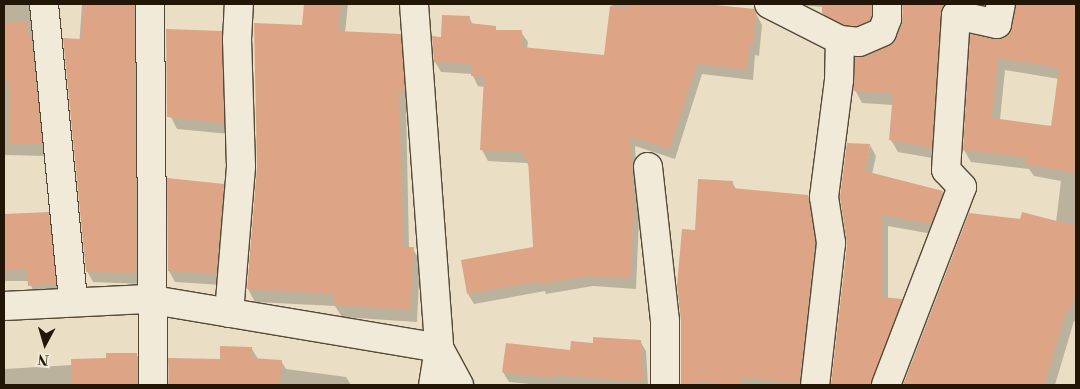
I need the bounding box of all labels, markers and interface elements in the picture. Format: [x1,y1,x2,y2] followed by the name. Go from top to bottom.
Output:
[20,319,70,369] north arrow
[37,349,50,368] text: N

